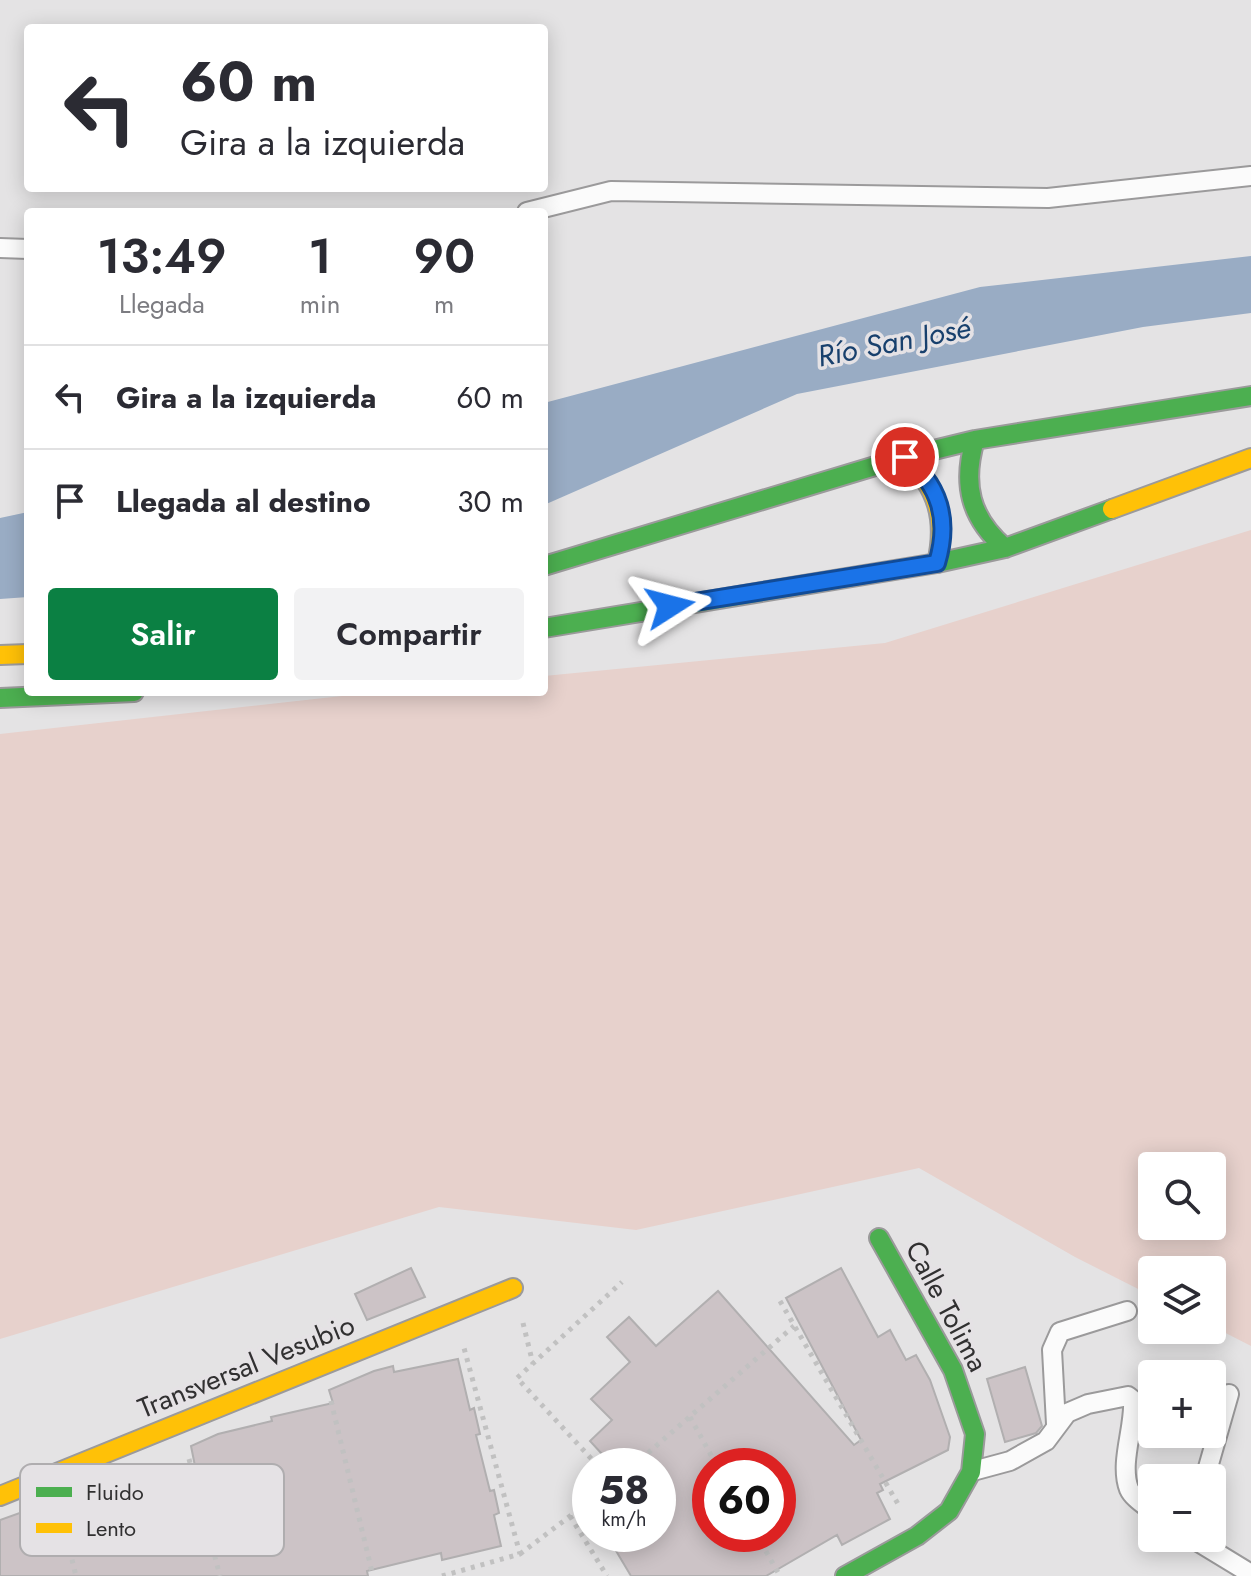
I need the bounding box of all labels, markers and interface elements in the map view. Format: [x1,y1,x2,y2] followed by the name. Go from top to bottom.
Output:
[180,41,317,122] text: 60 m
[48,56,152,160] icon: left
[180,116,465,168] text: Gira a la izquierda
[97,222,227,291] text: 13:49
[308,222,332,291] text: 1
[413,222,475,291] text: 90
[119,285,205,323] text: Llegada
[300,285,340,323] text: min
[434,285,454,323] text: m
[814,305,975,377] water label: Río San José
[48,375,92,419] icon: left
[116,376,376,419] text: Gira a la izquierda
[456,376,524,419] text: 60 m
[871,423,939,491] pin
[883,435,927,479] icon: arrive
[48,479,92,523] icon: arrive
[116,480,371,523] text: Llegada al destino
[457,480,524,523] text: 30 m
[628,564,712,648] position arrow
[48,588,278,680] button: Salir
[294,588,524,680] button: Compartir
[1138,1152,1226,1552] map controls
[1138,1152,1226,1240] button: search
[895,1234,998,1379] street label: Calle Tolima
[1138,1256,1226,1344] button: layers
[132,1304,361,1429] street label: Transversal Vesubio
[1138,1360,1226,1448] button: +
[692,1448,796,1552] speed limit sign: 60
[599,1461,649,1519] text: 58
[20,1464,284,1556] legend
[1138,1464,1226,1552] button: −
[86,1476,144,1508] text: Fluido
[601,1505,647,1534] text: km/h
[86,1512,136,1544] text: Lento

